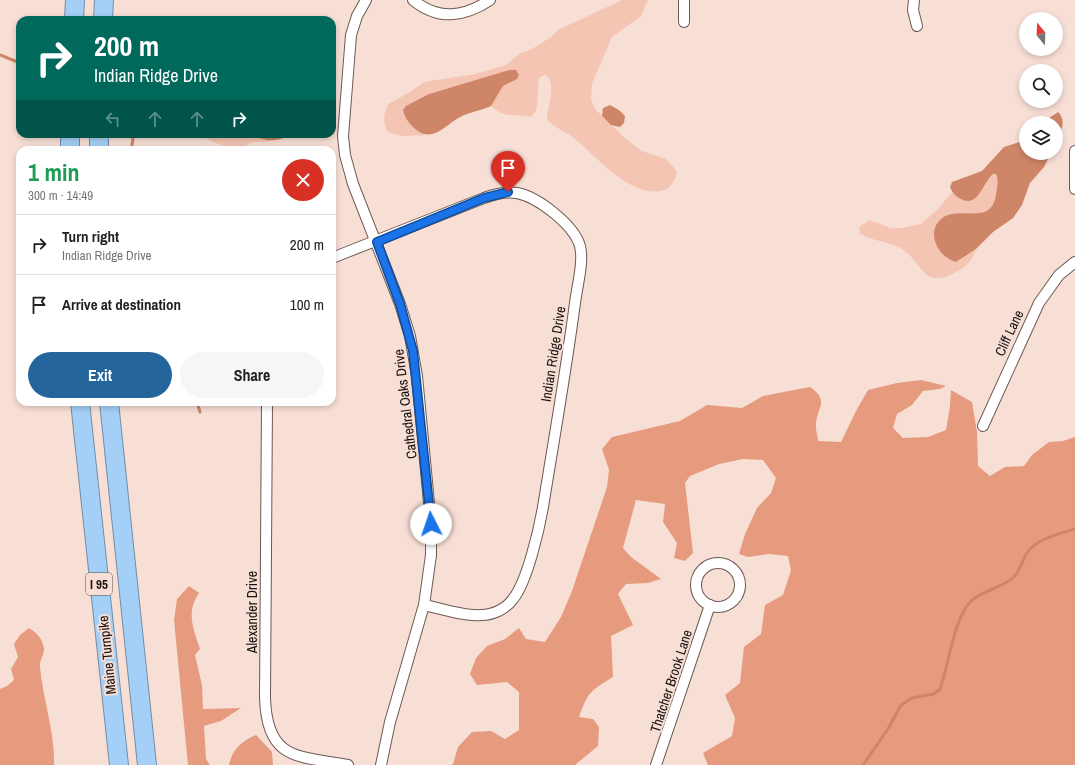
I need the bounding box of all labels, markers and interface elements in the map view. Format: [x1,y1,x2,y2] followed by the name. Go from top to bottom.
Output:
[1019,12,1063,56] north arrow
[1019,12,1063,160] map controls
[94,27,159,65] text: 200 m
[28,32,80,84] icon: right
[94,63,218,88] text: Indian Ridge Drive
[1019,64,1063,108] button: search
[102,108,124,130] icon: left
[144,108,166,130] icon: ahead
[186,108,208,130] icon: ahead
[228,108,250,130] icon: right
[1019,116,1063,160] button: layers
[491,151,525,192] pin
[28,156,79,188] text: 1 min
[497,157,519,179] icon: arrive
[282,159,324,201] button: close
[28,187,93,204] text: 300 m · 14:49
[62,226,119,247] text: Turn right
[28,234,50,256] icon: right
[290,234,324,255] text: 200 m
[62,247,151,264] text: Indian Ridge Drive
[28,294,50,316] icon: arrive
[62,294,181,315] text: Arrive at destination
[290,294,324,315] text: 100 m
[537,305,569,403] street label: Indian Ridge Drive
[990,307,1028,359] street label: Cliff Lane
[389,348,421,460] street label: Cathedral Oaks Drive
[28,352,172,398] button: Exit
[180,352,324,398] button: Share
[410,503,452,545] position arrow
[243,571,261,654] street label: Alexander Drive
[86,573,112,595] road number: I 95
[94,615,120,695] street label: Maine Turnpike
[646,627,696,735] street label: Thatcher Brook Lane

